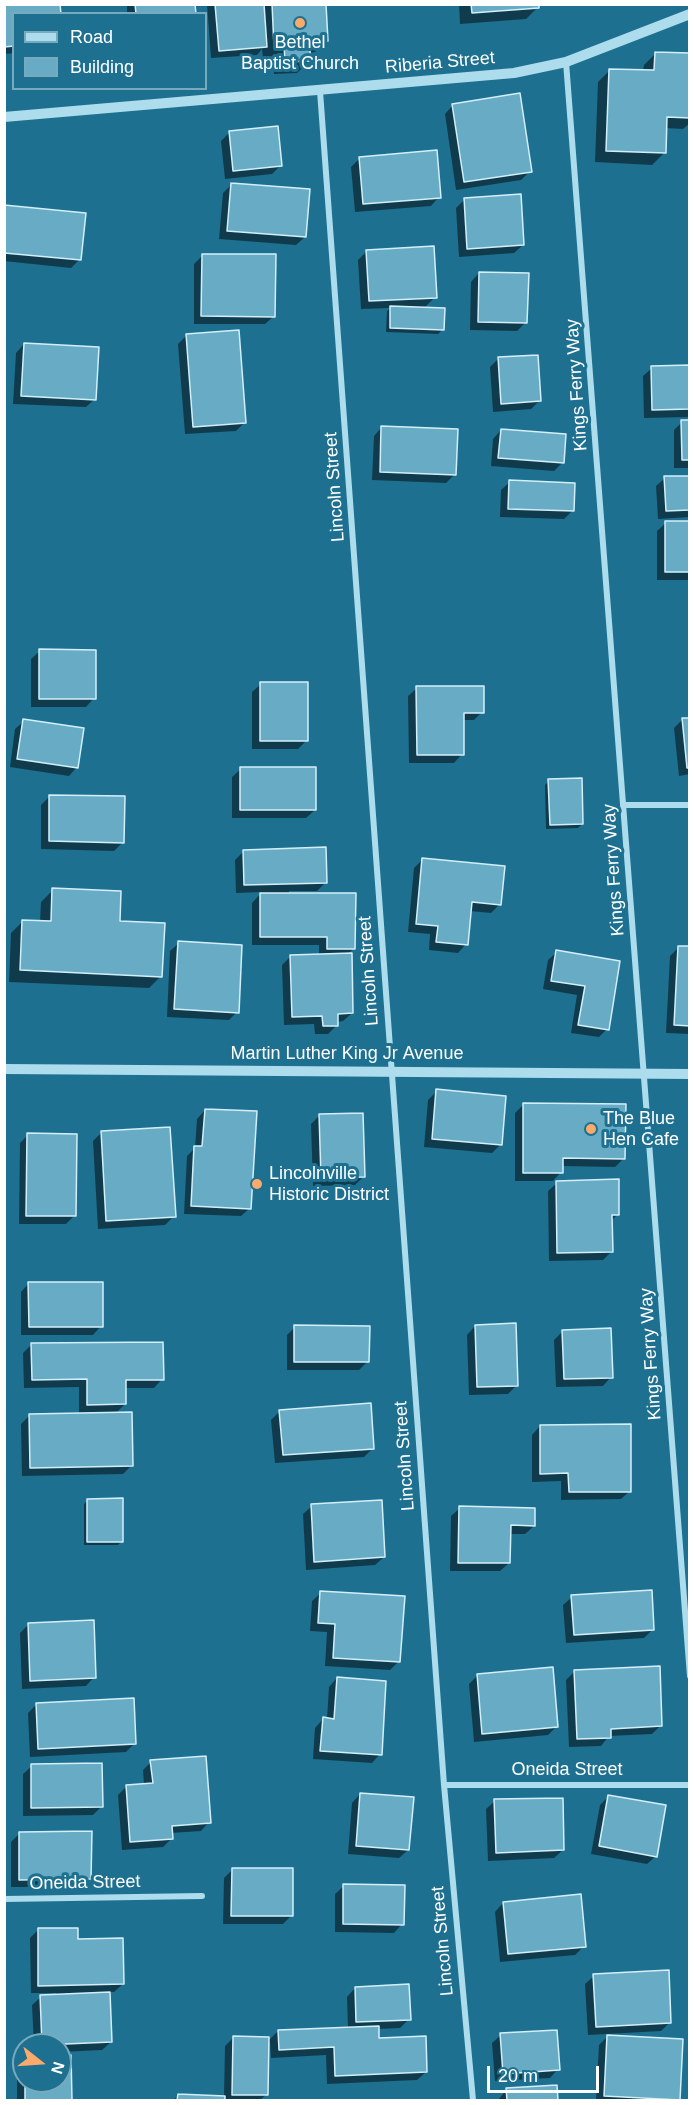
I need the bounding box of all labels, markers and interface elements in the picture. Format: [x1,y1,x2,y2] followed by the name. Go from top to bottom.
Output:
[12,12,207,90] legend
[293,16,307,30] marker: Bethel Baptist Church
[70,27,113,47] text: Road
[241,32,359,74] place label: Bethel Baptist Church
[384,47,496,79] street label: Riberia Street
[70,57,134,77] text: Building
[562,318,592,452] street label: Kings Ferry Way
[320,431,350,543] street label: Lincoln Street
[599,803,629,937] street label: Kings Ferry Way
[354,915,384,1027] street label: Lincoln Street
[231,1043,463,1065] street label: Martin Luther King Jr Avenue
[603,1108,679,1150] place label: The Blue Hen Cafe
[584,1122,598,1136] marker: The Blue Hen Cafe
[269,1163,389,1206] place label: Lincolnville Historic District
[250,1177,264,1191] marker: Lincolnville Historic District
[636,1287,666,1421] street label: Kings Ferry Way
[390,1400,420,1512] street label: Lincoln Street
[511,1759,623,1781] street label: Oneida Street
[29,1871,141,1895] street label: Oneida Street
[427,1885,459,1997] street label: Lincoln Street
[12,2033,72,2093] north arrow
[490,2054,602,2092] scale bar
[48,2060,68,2076] text: N
[498,2066,538,2086] text: 20 m

